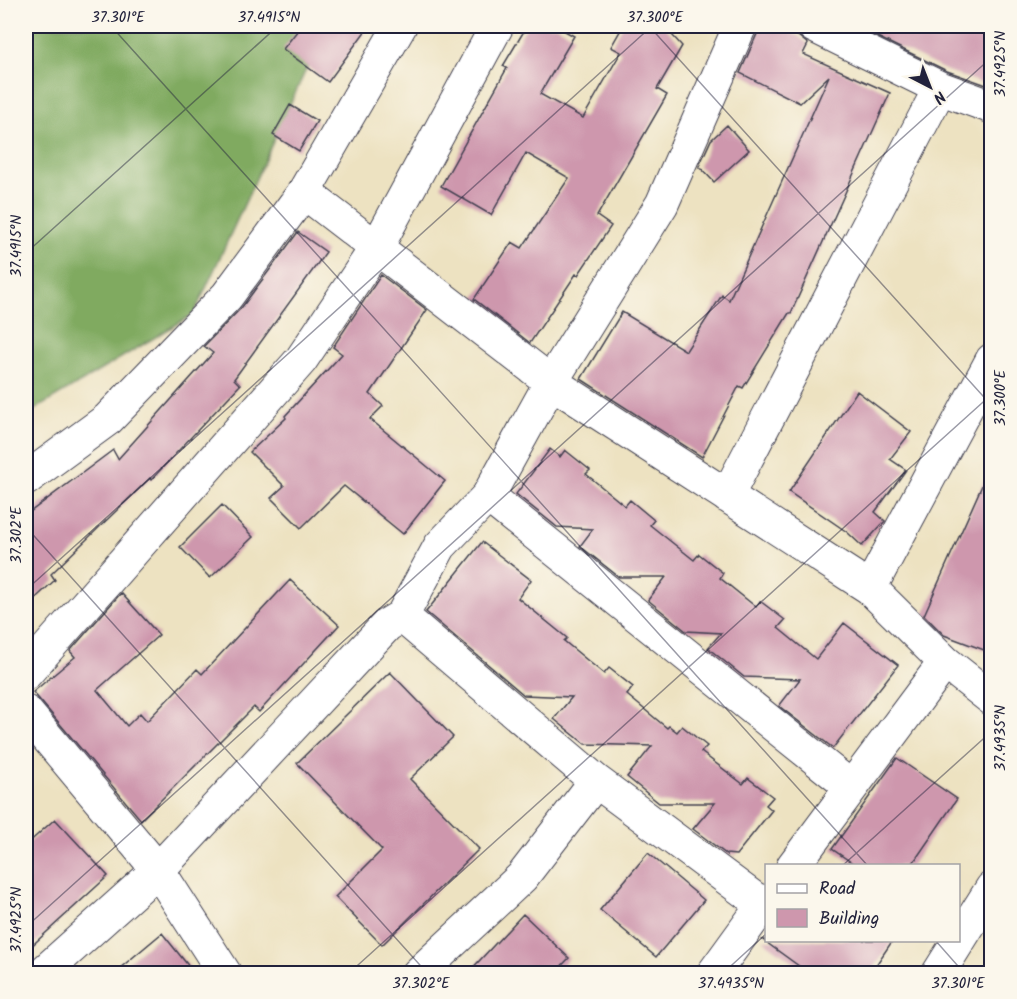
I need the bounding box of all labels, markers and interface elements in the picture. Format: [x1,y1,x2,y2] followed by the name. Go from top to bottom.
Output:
[91,6,146,30] text: 37.301°E
[238,6,300,30] text: 37.4915°N
[627,6,684,30] text: 37.300°E
[989,31,1013,97] text: 37.4925°N
[900,57,960,117] north arrow
[927,84,951,110] text: N
[5,215,29,277] text: 37.4915°N
[989,369,1013,426] text: 37.300°E
[5,505,29,564] text: 37.302°E
[989,705,1013,771] text: 37.4935°N
[765,864,960,942] legend
[819,875,856,904] text: Road
[5,887,29,953] text: 37.4925°N
[819,905,879,934] text: Building
[392,972,451,996] text: 37.302°E
[698,972,764,996] text: 37.4935°N
[931,972,986,996] text: 37.301°E

